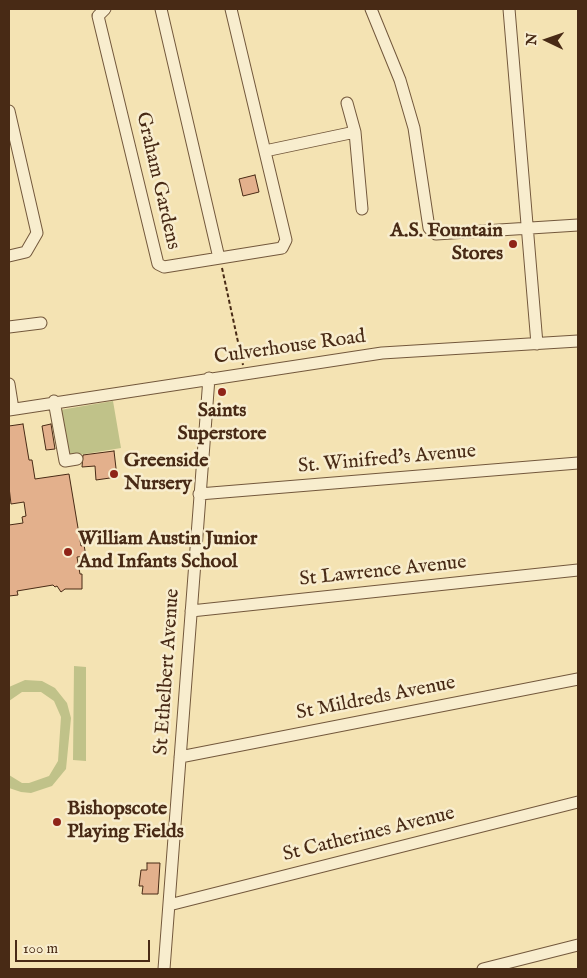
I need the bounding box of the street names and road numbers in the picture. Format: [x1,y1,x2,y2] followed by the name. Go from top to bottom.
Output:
[130,110,184,252] street label: Graham Gardens
[213,326,367,370] street label: Culverhouse Road
[297,440,477,480] street label: St. Winifred's Avenue
[298,551,468,593] street label: St Lawrence Avenue
[150,588,186,756] street label: St Ethelbert Avenue
[294,672,458,726] street label: St Mildreds Avenue
[281,802,457,868] street label: St Catherines Avenue

